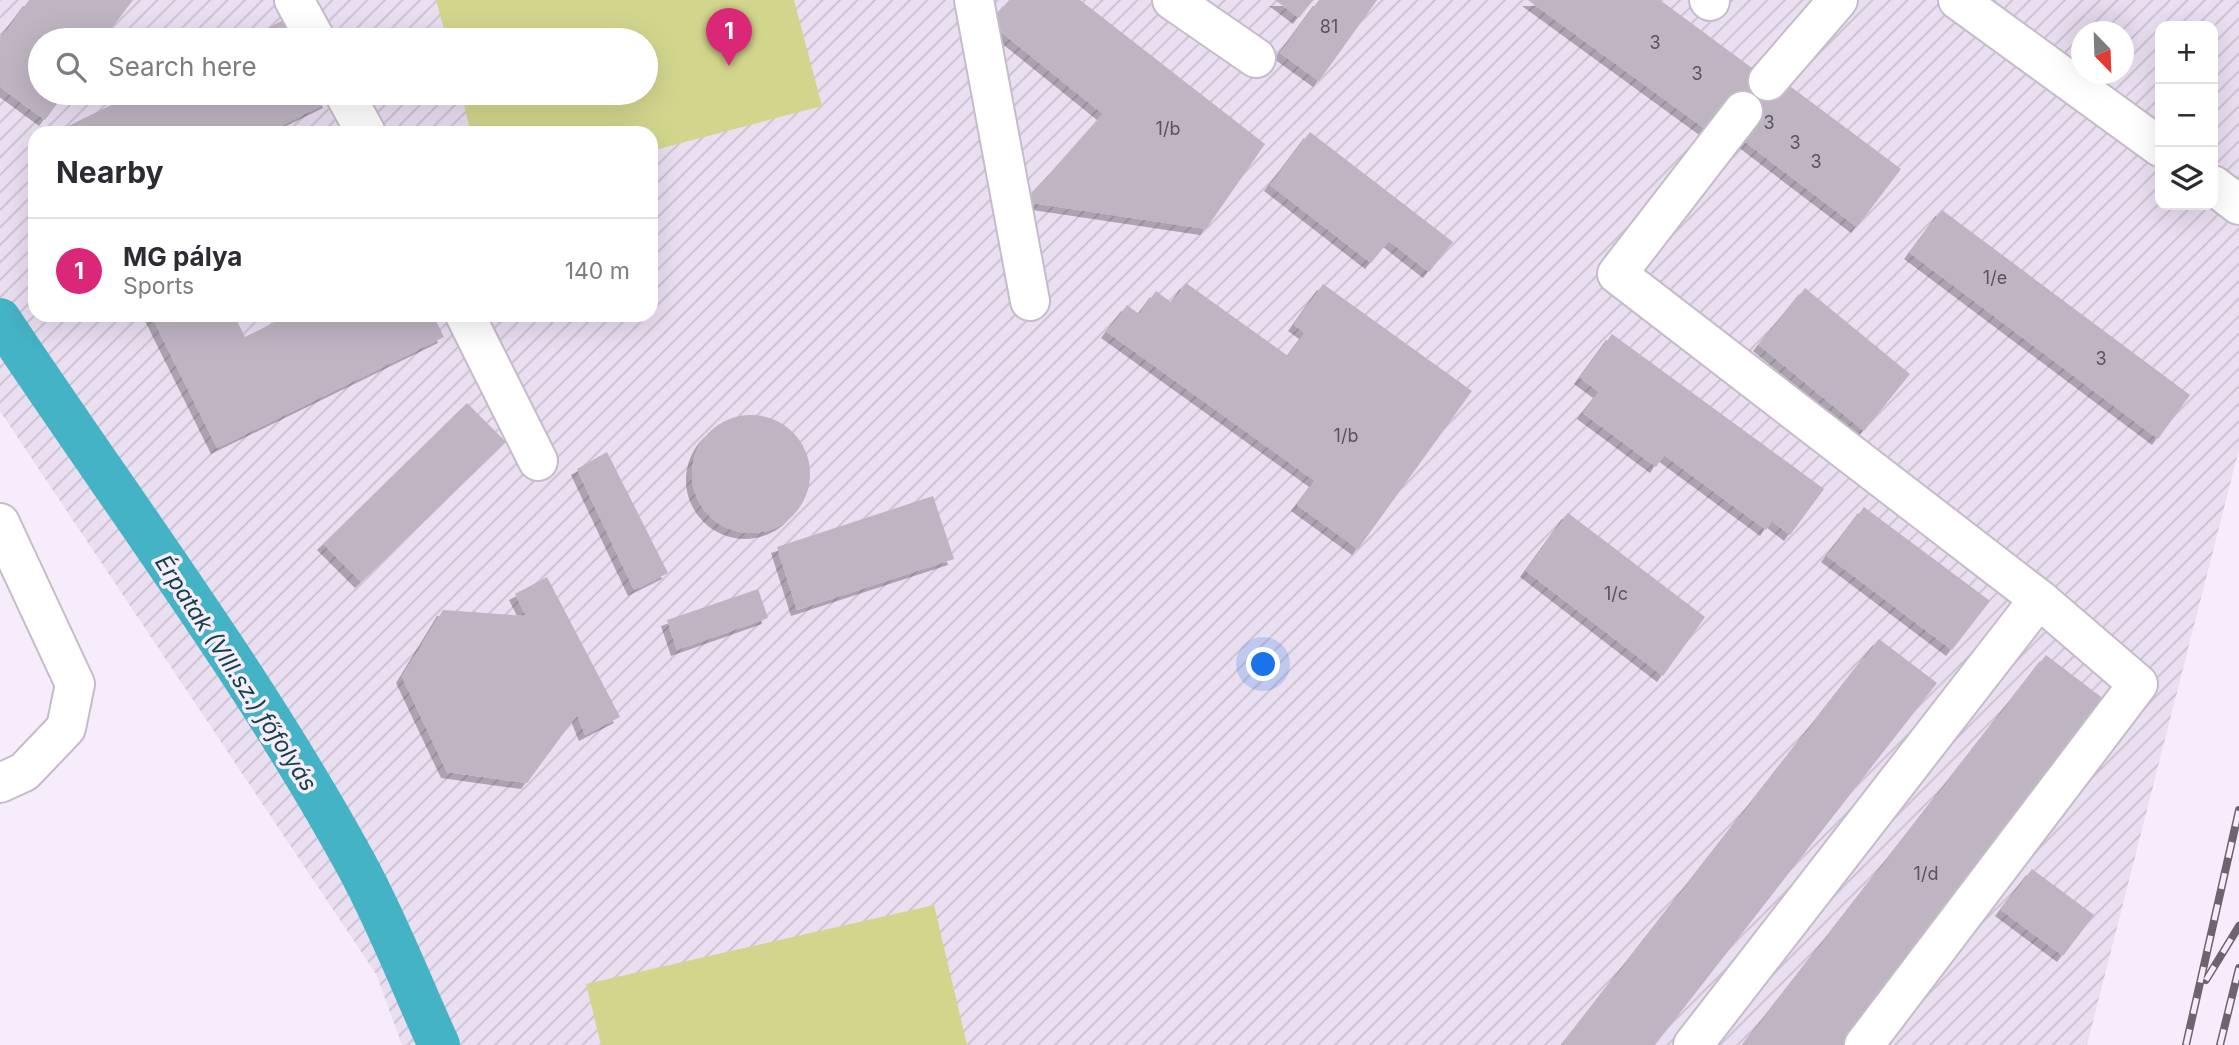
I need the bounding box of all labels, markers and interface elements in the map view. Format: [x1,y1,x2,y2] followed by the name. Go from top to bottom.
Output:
[706,8,752,66] pin: 1
[1320,16,1338,37] house number: 81
[2071,21,2134,84] north arrow
[2155,21,2218,210] map controls
[2155,21,2218,84] button: +
[28,28,658,105] search box
[1649,32,1661,53] house number: 3
[52,48,90,86] icon: search
[108,51,257,82] text: Search here
[1691,63,1703,84] house number: 3
[2155,84,2218,147] button: −
[1763,112,1775,133] house number: 3
[1156,118,1180,139] house number: 1/b
[1789,132,1801,153] house number: 3
[2155,147,2218,210] button: layers
[1810,151,1822,172] house number: 3
[56,154,164,190] text: Nearby
[123,241,242,272] text: MG pálya
[74,257,84,285] text: 1
[565,257,630,285] text: 140 m
[1983,267,2007,288] house number: 1/e
[123,272,194,300] text: Sports
[2095,348,2107,369] house number: 3
[1334,425,1358,446] house number: 1/b
[149,550,323,796] water label: Érpatak (VIII.sz.) főfolyás
[1604,583,1628,604] house number: 1/c
[1246,647,1280,681] your location
[1914,863,1938,884] house number: 1/d

